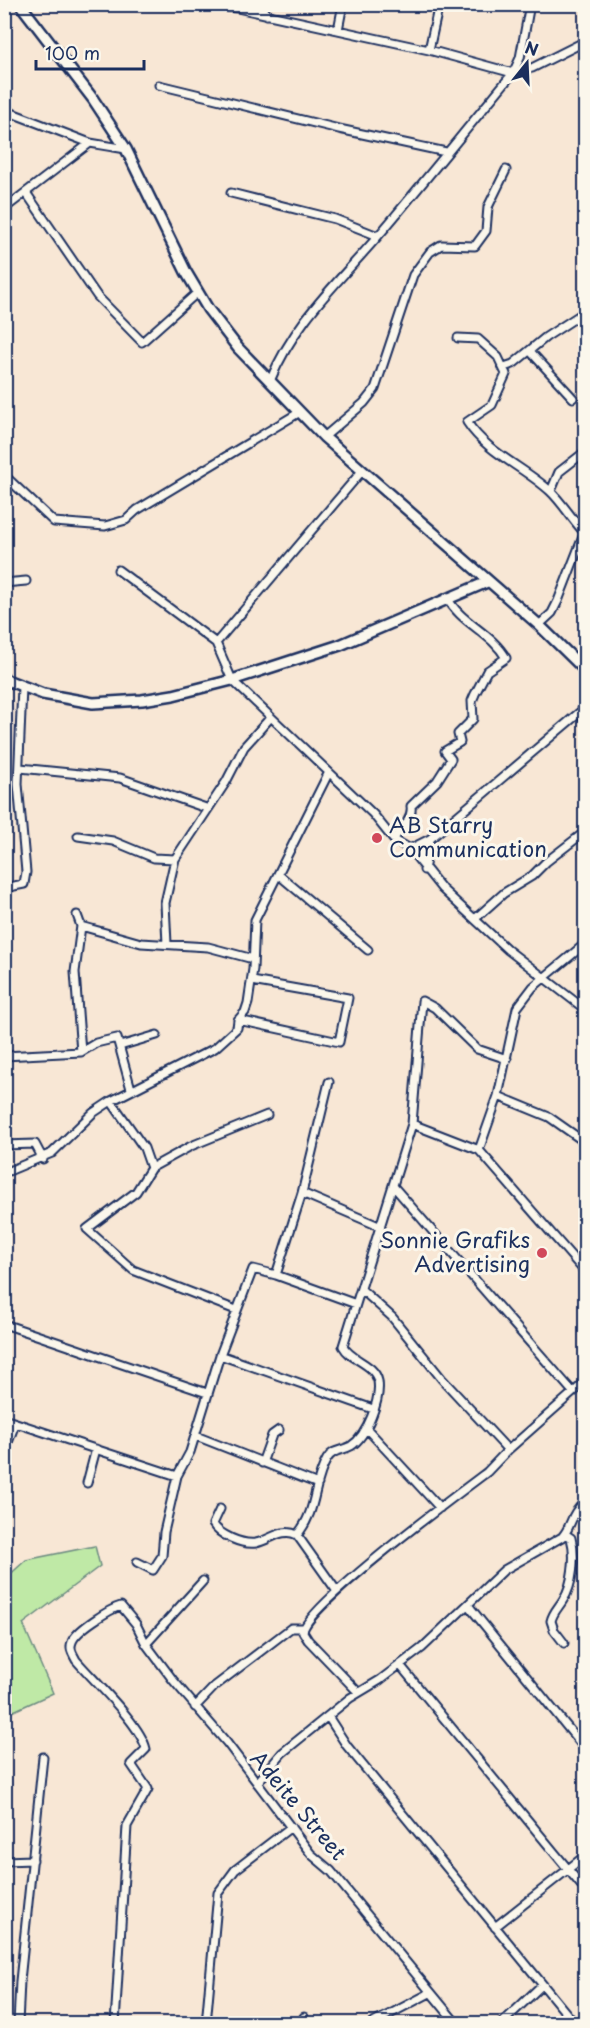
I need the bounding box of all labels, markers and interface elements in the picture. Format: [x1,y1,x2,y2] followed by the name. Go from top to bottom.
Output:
[36,33,144,71] scale bar
[497,33,557,93] north arrow
[522,34,542,61] text: N
[45,39,100,66] text: 100 m
[389,808,547,864] place label: AB Starry Communication
[370,831,384,845] marker: AB Starry Communication
[380,1223,530,1279] place label: Sonnie Grafiks Advertising
[535,1246,549,1260] marker: Sonnie Grafiks Advertising
[244,1743,355,1867] street label: Adeite Street

